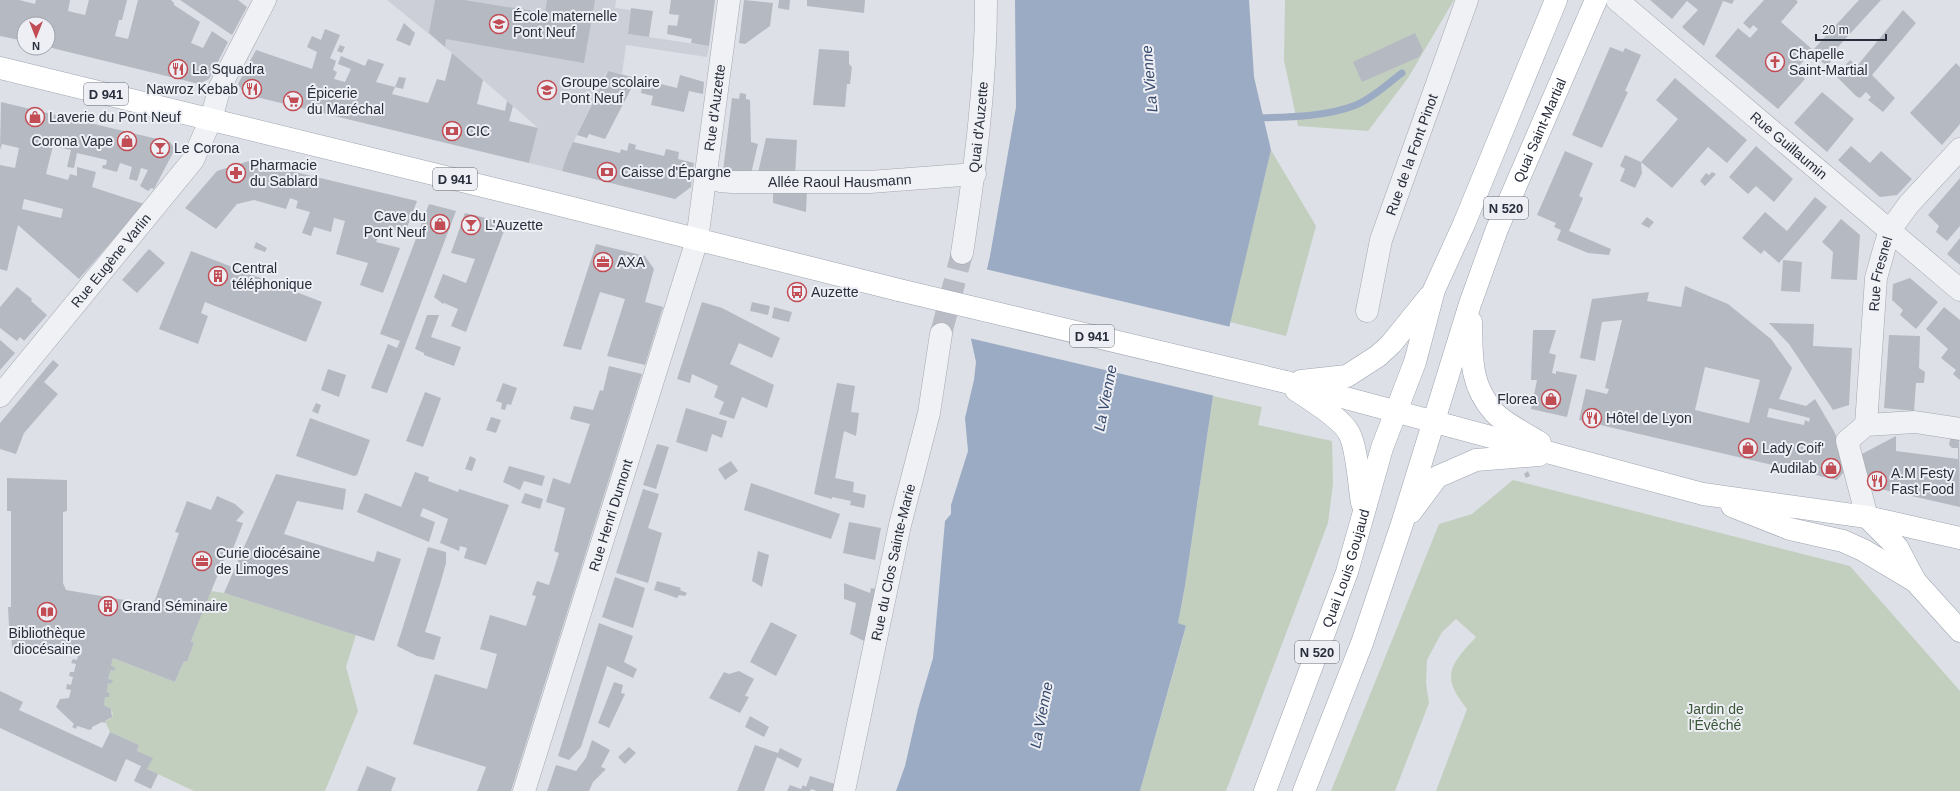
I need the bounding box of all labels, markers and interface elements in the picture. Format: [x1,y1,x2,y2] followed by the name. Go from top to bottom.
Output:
[513,8,617,40] place label: École maternelle Pont Neuf
[488,13,510,35] school or university icon: École maternelle Pont Neuf
[16,16,56,56] north arrow
[1816,16,1886,42] scale bar
[1822,23,1849,37] text: 20 m
[32,40,40,52] text: N
[1138,45,1160,113] water label: La Vienne
[1789,46,1868,78] place label: Chapelle Saint-Martial
[1764,51,1786,73] church icon: Chapelle Saint-Martial
[167,58,189,80] restaurant icon: La Squadra
[192,61,265,77] place label: La Squadra
[701,63,728,152] street label: Rue d'Auzette
[561,74,660,106] place label: Groupe scolaire Pont Neuf
[1510,76,1569,185] street label: Quai Saint-Martial
[241,78,263,100] restaurant icon: Nawroz Kebab
[536,79,558,101] school or university icon: Groupe scolaire Pont Neuf
[146,81,238,97] place label: Nawroz Kebab
[966,81,991,174] street label: Quai d'Auzette
[84,83,128,105] road number: D 941
[307,85,384,117] place label: Épicerie du Maréchal
[282,90,304,112] supermarket icon: Épicerie du Maréchal
[1382,92,1441,218] street label: Rue de la Font Pinot
[24,106,46,128] shop icon: Laverie du Pont Neuf
[1747,108,1831,182] street label: Rue Guillaumin
[49,109,181,125] place label: Laverie du Pont Neuf
[441,120,463,142] bank icon: CIC
[466,123,490,139] place label: CIC
[116,130,138,152] shop icon: Corona Vape
[32,133,113,149] place label: Corona Vape
[149,137,171,159] bar icon: Le Corona
[174,140,240,156] place label: Le Corona
[250,157,318,189] place label: Pharmacie du Sablard
[596,161,618,183] bank icon: Caisse d'Épargne
[225,162,247,184] pharmacy icon: Pharmacie du Sablard
[621,164,731,180] place label: Caisse d'Épargne
[433,168,477,190] road number: D 941
[768,171,912,190] street label: Allée Raoul Hausmann
[1484,197,1528,219] road number: N 520
[364,208,426,240] place label: Cave du Pont Neuf
[68,210,154,311] street label: Rue Eugène Varlin
[429,213,451,235] shop icon: Cave du Pont Neuf
[460,214,482,236] bar icon: L'Auzette
[485,217,543,233] place label: L'Auzette
[1866,234,1895,312] street label: Rue Fresnel
[592,251,614,273] office icon: AXA
[617,254,646,270] place label: AXA
[232,260,312,292] place label: Central téléphonique
[207,265,229,287] building icon: Central téléphonique
[786,281,808,303] bus stop icon: Auzette
[811,284,859,300] place label: Auzette
[1070,325,1114,347] road number: D 941
[1090,363,1120,433] water label: La Vienne
[1540,388,1562,410] shop icon: Florea
[1497,391,1537,407] place label: Florea
[1581,407,1603,429] restaurant icon: Hôtel de Lyon
[1606,410,1692,426] place label: Hôtel de Lyon
[1737,437,1759,459] shop icon: Lady Coif'
[1762,440,1824,456] place label: Lady Coif'
[586,457,636,573] street label: Rue Henri Dumont
[1820,457,1842,479] shop icon: Audilab
[1770,460,1817,476] place label: Audilab
[1891,465,1954,497] place label: A.M Festy Fast Food
[1866,470,1888,492] restaurant icon: A.M Festy Fast Food
[868,482,918,642] street label: Rue du Clos Sainte-Marie
[1319,507,1372,630] street label: Quai Louis Goujaud
[216,545,320,577] place label: Curie diocésaine de Limoges
[191,550,213,572] office icon: Curie diocésaine de Limoges
[97,595,119,617] building icon: Grand Séminaire
[122,598,228,614] place label: Grand Séminaire
[36,601,58,623] library icon: Bibliothèque diocésaine
[8,625,86,657] place label: Bibliothèque diocésaine
[1295,641,1339,663] road number: N 520
[1026,680,1056,750] water label: La Vienne
[1686,701,1744,733] park label: Jardin de l'Évêché

